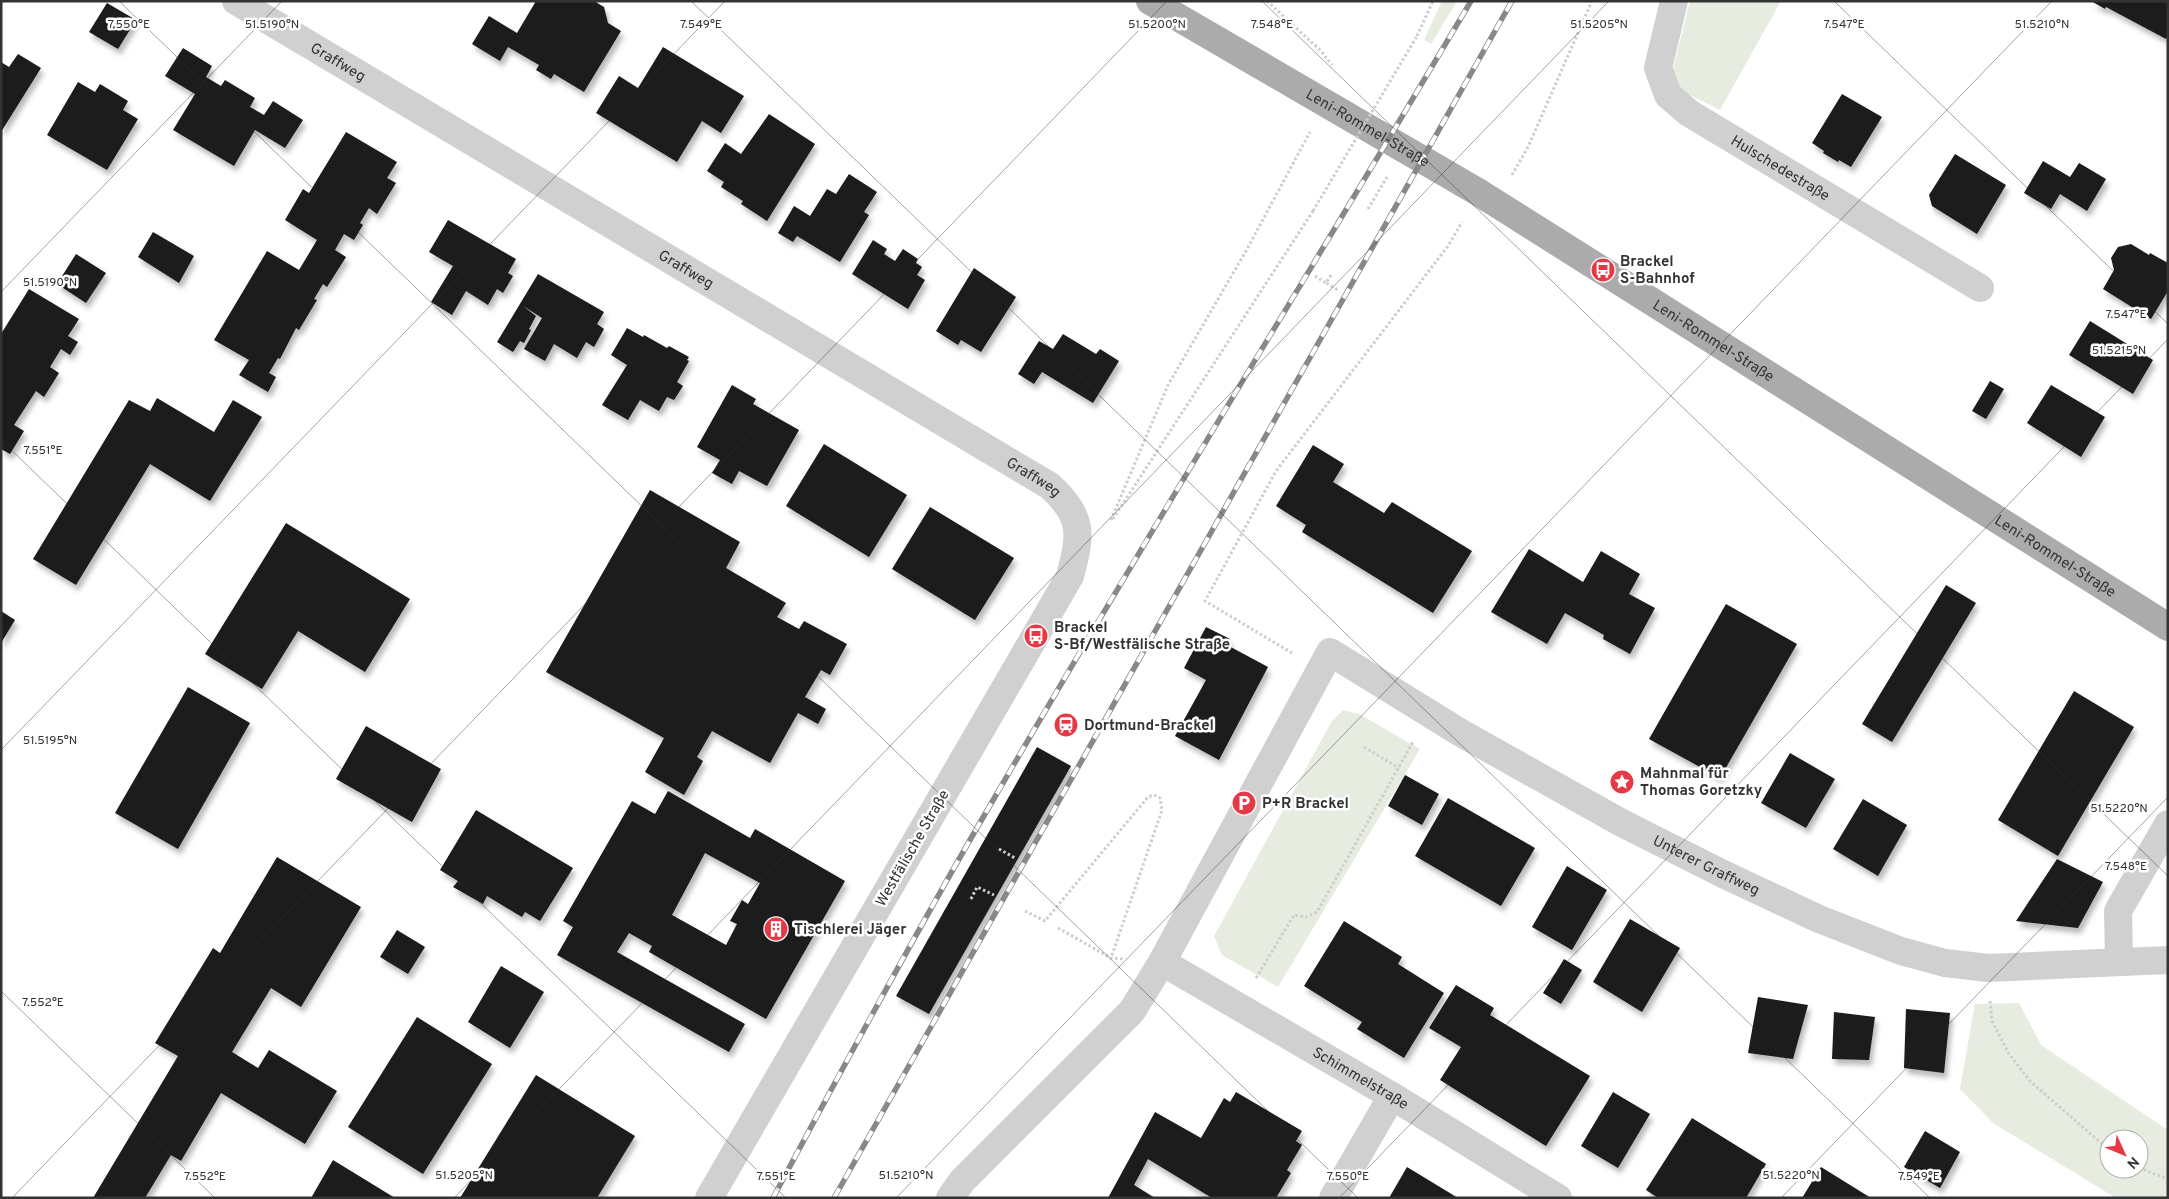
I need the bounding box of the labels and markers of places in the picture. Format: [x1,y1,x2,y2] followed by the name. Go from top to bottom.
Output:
[1620,253,1695,289] place label: Brackel S-Bahnhof
[1590,257,1616,283] bus stop icon: Brackel S-Bahnhof
[1054,619,1230,655] place label: Brackel S-Bf/Westfälische Straße
[1023,623,1049,649] bus stop icon: Brackel S-Bf/Westfälische Straße
[1053,712,1079,738] station icon: Dortmund-Brackel
[1084,717,1214,736] place label: Dortmund-Brackel
[1640,765,1763,801] place label: Mahnmal für Thomas Goretzky
[1609,769,1635,795] place icon: Mahnmal für Thomas Goretzky
[1231,790,1257,816] parking icon: P+R Brackel
[1262,795,1349,814] place label: P+R Brackel
[763,916,789,942] building icon: Tischlerei Jäger
[794,921,907,940] place label: Tischlerei Jäger

